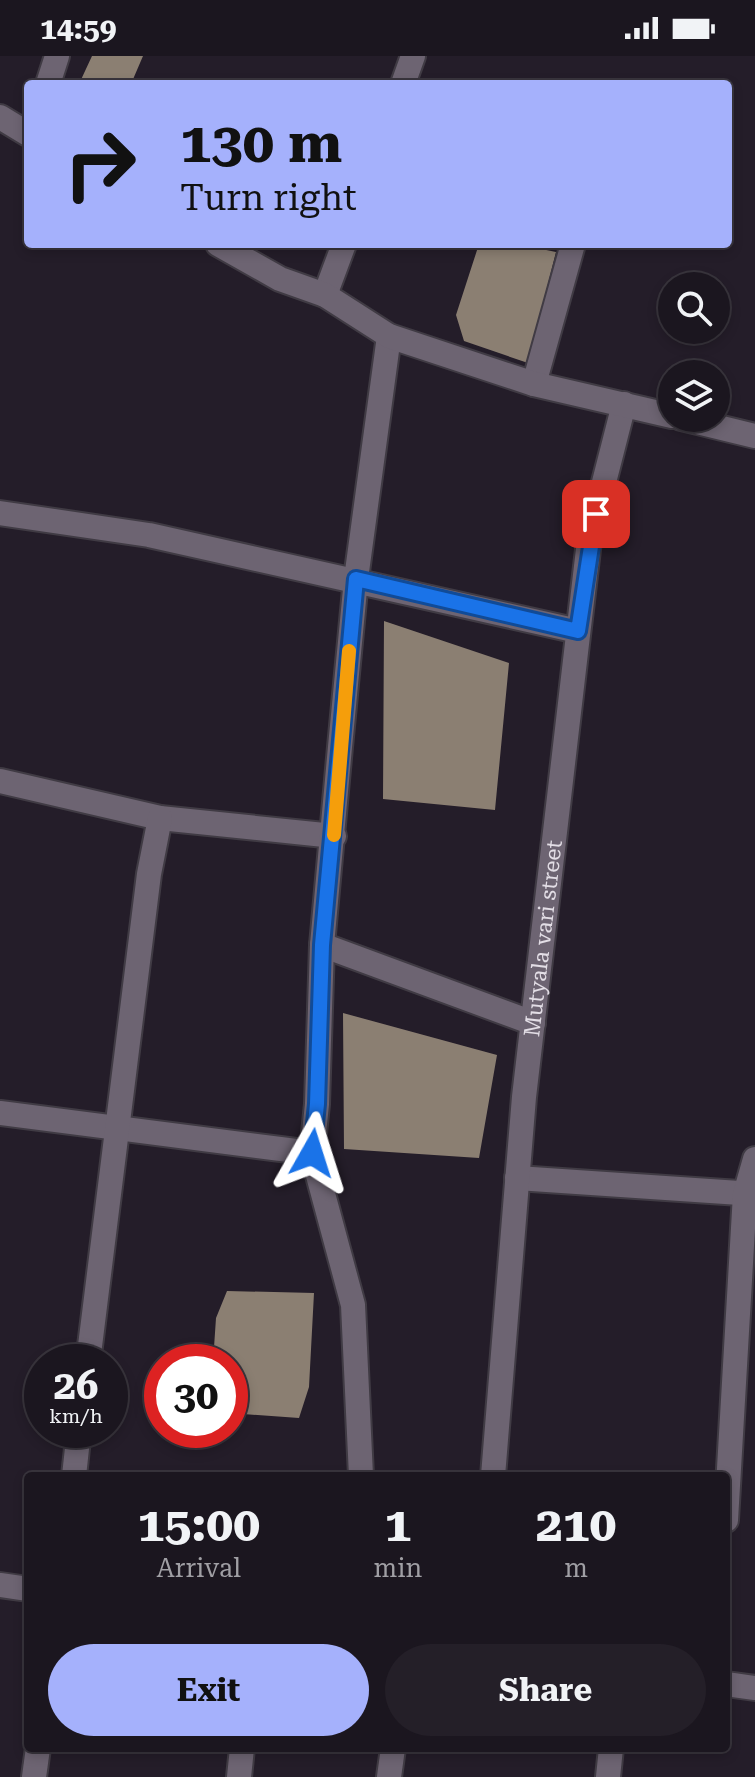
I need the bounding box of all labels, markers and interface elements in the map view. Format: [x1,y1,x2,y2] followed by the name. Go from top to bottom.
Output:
[40,11,117,46] text: 14:59
[180,110,342,176] text: 130 m
[48,112,152,216] icon: right
[180,177,357,219] text: Turn right
[658,272,730,432] map controls
[658,272,730,344] button: search
[658,360,730,432] button: layers
[562,480,630,548] pin
[574,492,618,536] icon: arrive
[519,839,567,1038] street label: Mutyala vari street
[270,1111,354,1195] position arrow
[144,1344,248,1448] speed limit sign: 30
[54,1362,98,1409] text: 26
[49,1404,103,1428] text: km/h
[138,1497,260,1553] text: 15:00
[384,1497,411,1553] text: 1
[536,1497,616,1553] text: 210
[157,1553,241,1583] text: Arrival
[374,1553,422,1583] text: min
[564,1553,588,1583] text: m
[48,1644,369,1736] button: Exit
[385,1644,706,1736] button: Share

